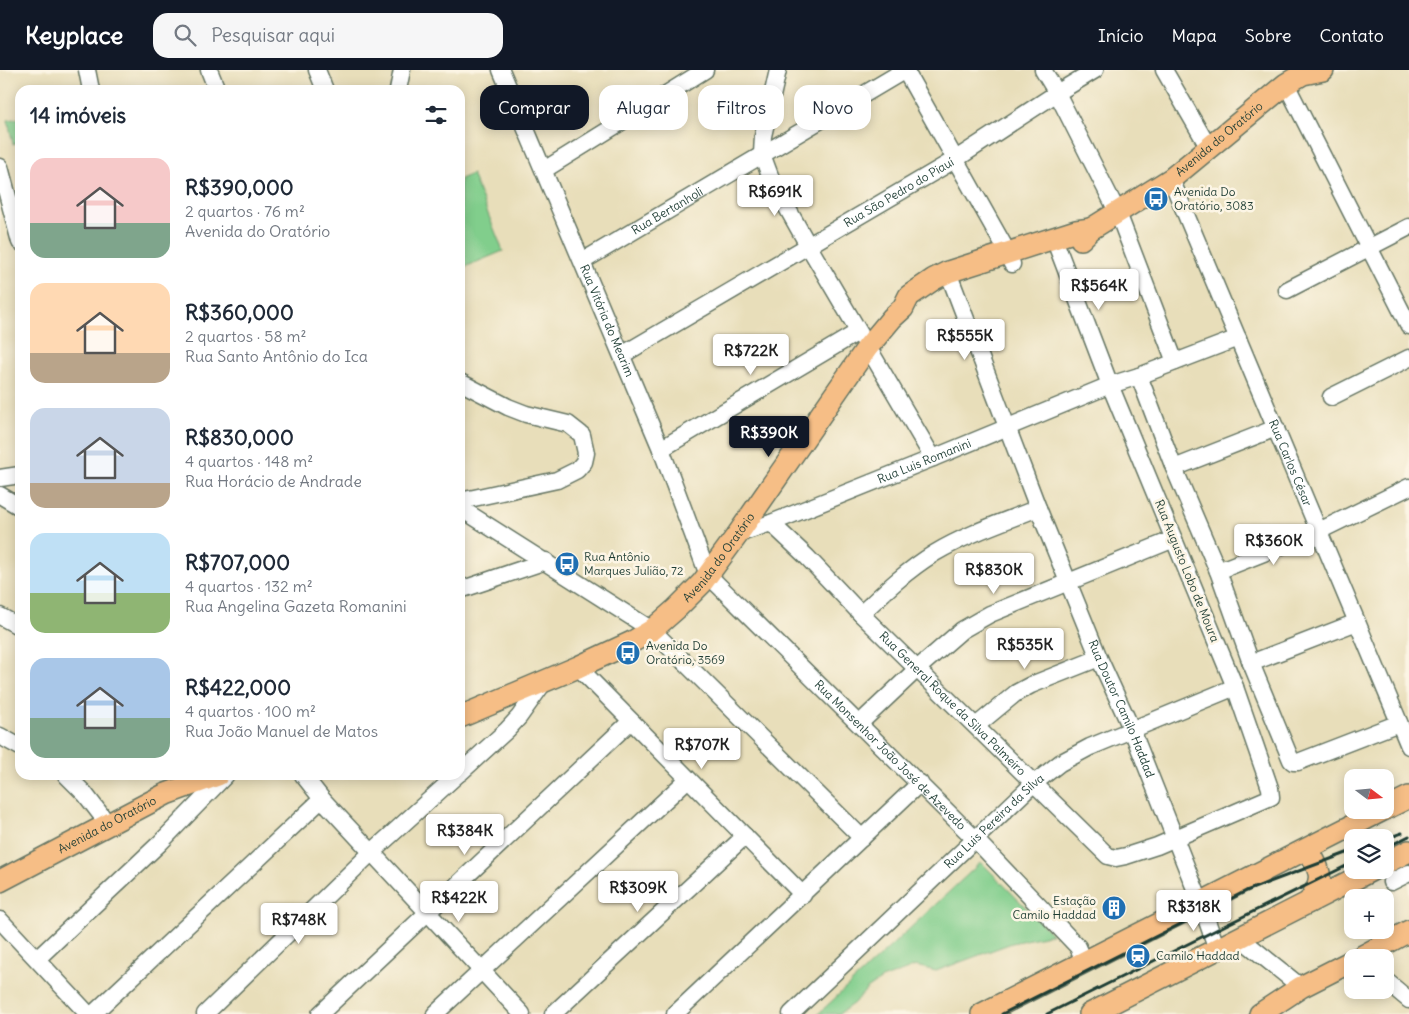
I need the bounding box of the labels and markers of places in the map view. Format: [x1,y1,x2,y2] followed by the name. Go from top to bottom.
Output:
[734,174,816,217] pin: R$691K
[1174,184,1254,213] place label: Avenida Do Oratório, 3083
[1143,186,1169,212] bus stop icon: Avenida Do Oratório, 3083
[1058,268,1140,311] pin: R$564K
[924,318,1006,361] pin: R$555K
[710,334,792,376] pin: R$722K
[728,416,810,458] pin: R$390K
[1233,524,1315,566] pin: R$360K
[584,549,684,578] place label: Rua Antônio Marques Julião, 72
[554,551,580,577] bus stop icon: Rua Antônio Marques Julião, 72
[953,552,1035,595] pin: R$830K
[984,628,1066,670] pin: R$535K
[646,638,725,667] place label: Avenida Do Oratório, 3569
[615,640,641,666] bus stop icon: Avenida Do Oratório, 3569
[661,728,743,770] pin: R$707K
[424,814,506,856] pin: R$384K
[597,870,679,913] pin: R$309K
[418,880,500,923] pin: R$422K
[1153,890,1235,932] pin: R$318K
[1012,893,1096,922] place label: Estação Camilo Haddad
[1101,895,1127,921] building icon: Estação Camilo Haddad
[258,902,340,945] pin: R$748K
[1125,943,1151,969] station icon: Camilo Haddad
[1156,948,1240,963] place label: Camilo Haddad

